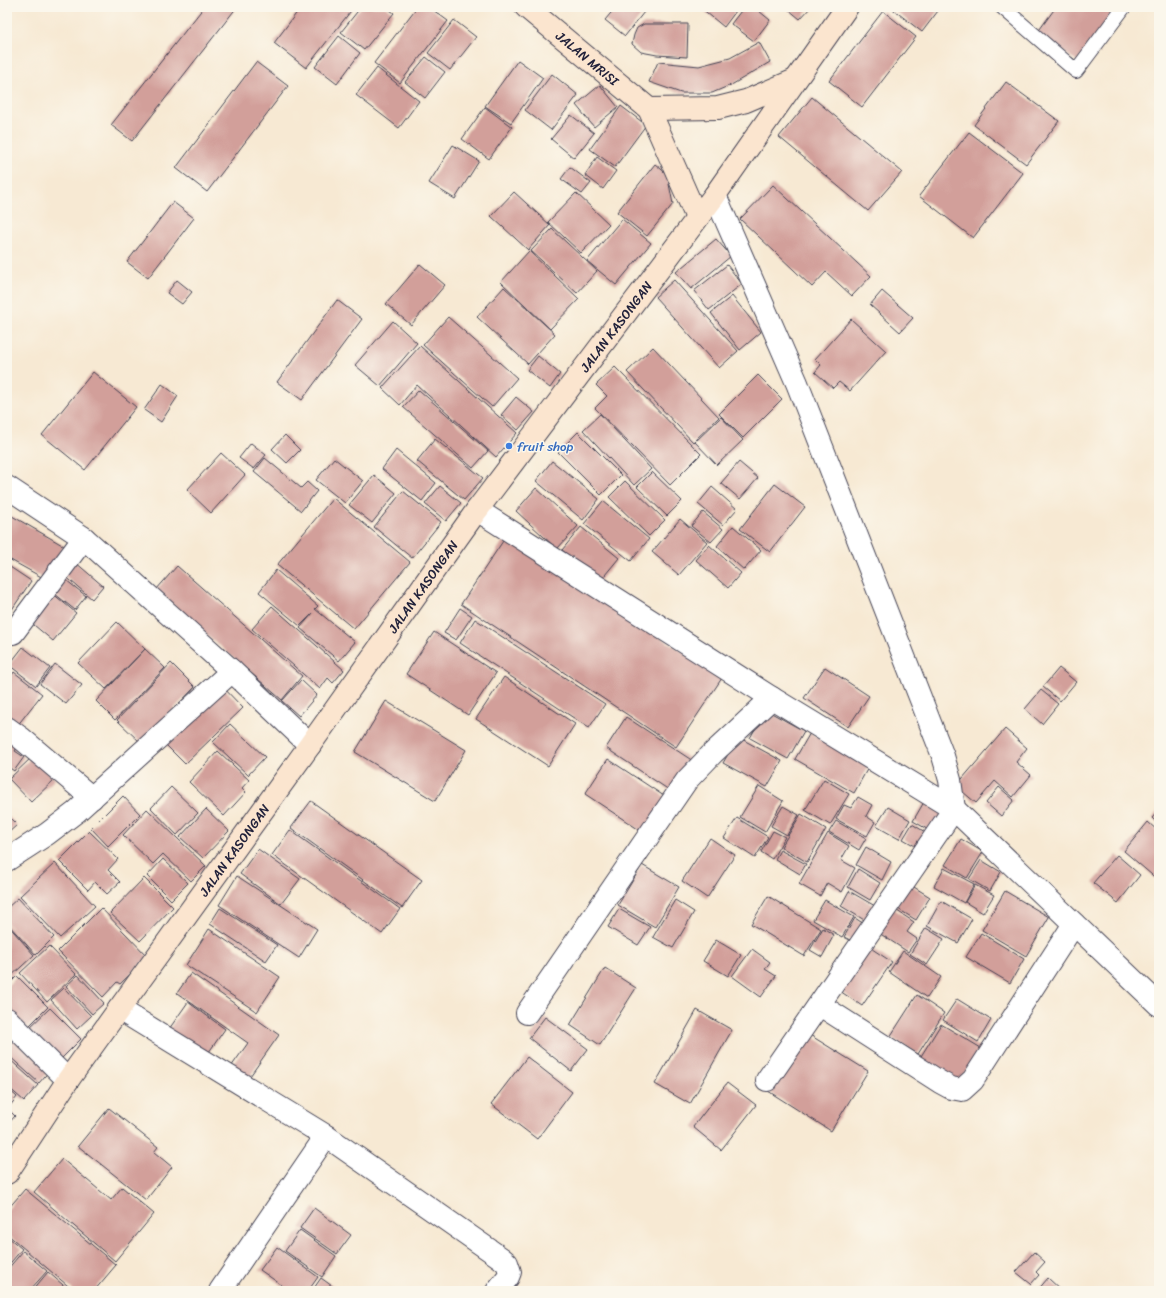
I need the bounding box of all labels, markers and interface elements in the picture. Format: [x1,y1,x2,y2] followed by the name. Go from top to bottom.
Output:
[550,24,625,92] street label: JALAN MRISI
[573,276,658,378] street label: JALAN KASONGAN
[517,435,573,458] place label: fruit shop
[504,441,514,451] marker: fruit shop
[381,535,464,639] street label: JALAN KASONGAN
[192,799,275,902] street label: JALAN KASONGAN

